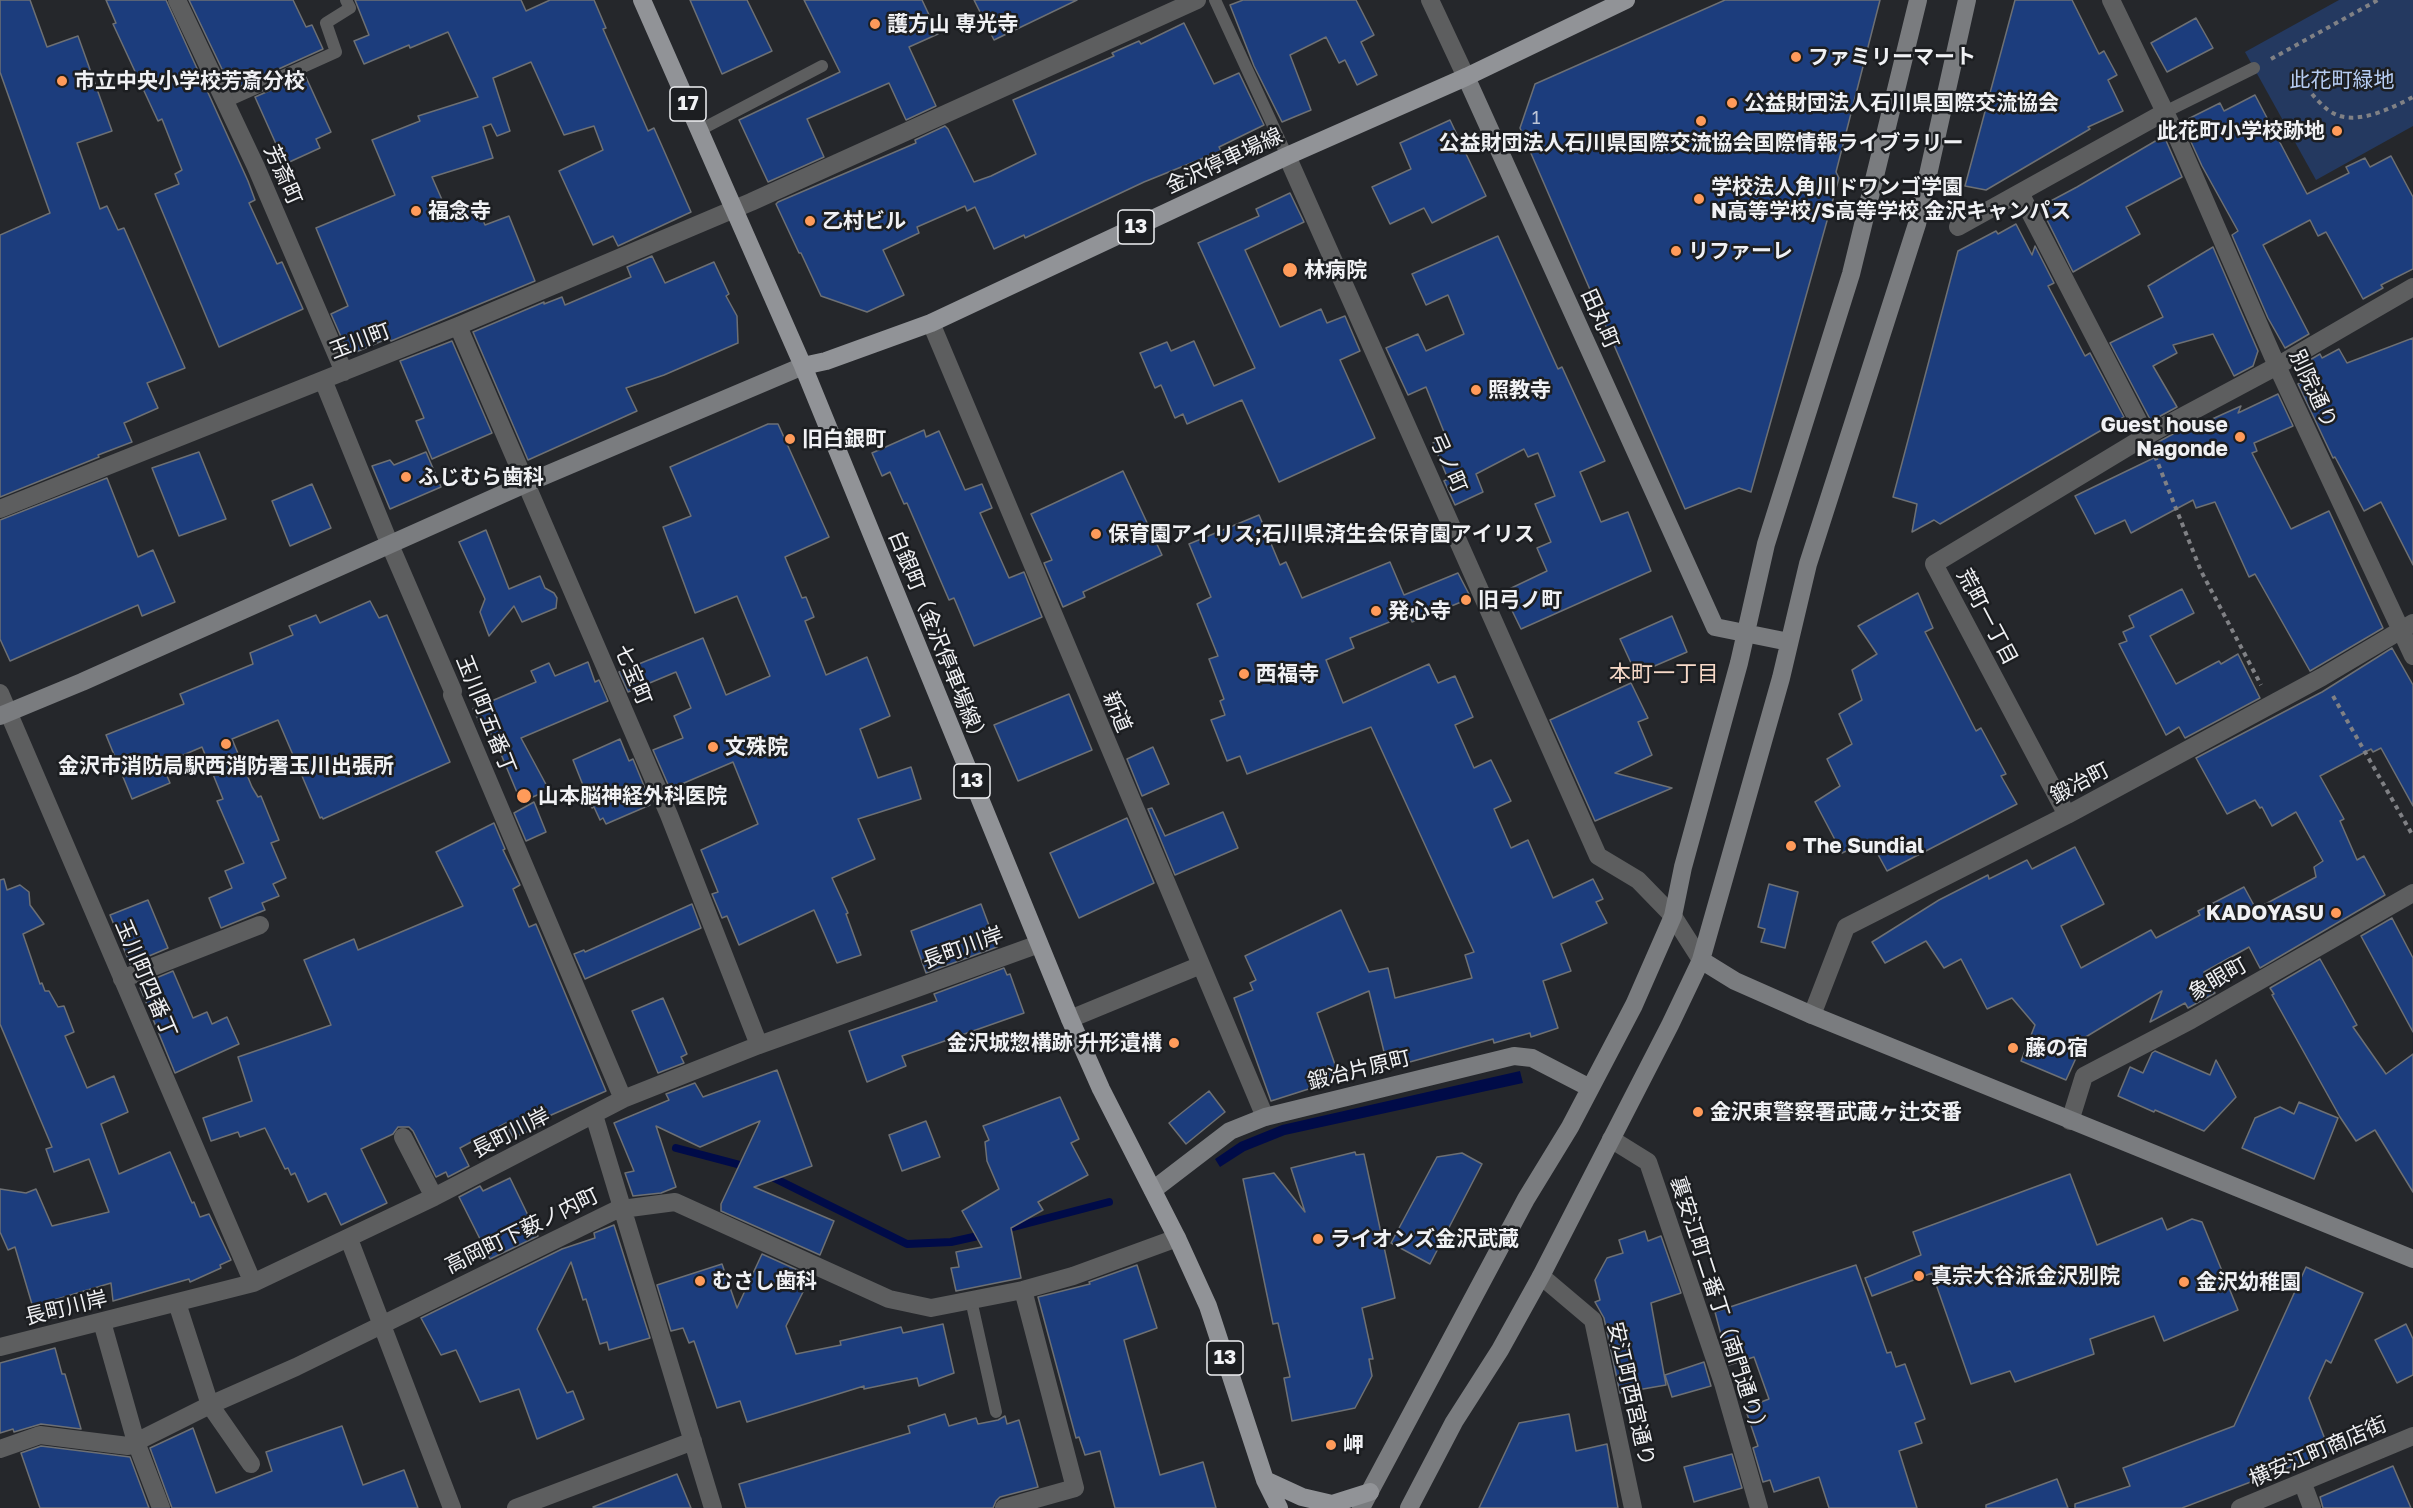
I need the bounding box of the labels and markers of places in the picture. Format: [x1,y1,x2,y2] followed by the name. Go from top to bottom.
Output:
[887,11,1018,37] place label: 護方山 専光寺
[868,17,882,31] marker: 護方山 専光寺
[1808,44,1976,70] place label: ファミリーマート
[1789,50,1803,64] marker: ファミリーマート
[74,68,305,94] place label: 市立中央小学校芳斎分校
[55,74,69,88] marker: 市立中央小学校芳斎分校
[1744,90,2059,116] place label: 公益財団法人石川県国際交流協会
[1725,96,1739,110] marker: 公益財団法人石川県国際交流協会
[1694,114,1708,128] marker: 公益財団法人石川県国際交流協会国際情報ライブラリー
[2157,118,2325,144] place label: 此花町小学校跡地
[2330,124,2344,138] marker: 此花町小学校跡地
[1439,130,1963,156] place label: 公益財団法人石川県国際交流協会国際情報ライブラリー
[1711,174,2071,224] place label: 学校法人角川ドワンゴ学園 N高等学校/S高等学校 金沢キャンパス
[1692,192,1706,206] marker: 学校法人角川ドワンゴ学園 N高等学校/S高等学校 金沢キャンパス
[428,198,491,224] place label: 福念寺
[409,204,423,218] marker: 福念寺
[822,208,906,234] place label: 乙村ビル
[803,214,817,228] marker: 乙村ビル
[1688,238,1793,264] place label: リファーレ
[1669,244,1683,258] marker: リファーレ
[1304,257,1367,283] place label: 林病院
[1281,261,1299,279] marker: 林病院
[1488,377,1551,403] place label: 照教寺
[1469,383,1483,397] marker: 照教寺
[2100,412,2228,462] place label: Guest house Nagonde
[802,426,886,452] place label: 旧白銀町
[2233,430,2247,444] marker: Guest house Nagonde
[783,432,797,446] marker: 旧白銀町
[418,464,544,490] place label: ふじむら歯科
[399,470,413,484] marker: ふじむら歯科
[1108,521,1535,547] place label: 保育園アイリス;石川県済生会保育園アイリス
[1089,527,1103,541] marker: 保育園アイリス;石川県済生会保育園アイリス
[1478,587,1562,613] place label: 旧弓ノ町
[1459,593,1473,607] marker: 旧弓ノ町
[1388,598,1451,624] place label: 発心寺
[1369,604,1383,618] marker: 発心寺
[1256,661,1319,687] place label: 西福寺
[1237,667,1251,681] marker: 西福寺
[725,734,788,760] place label: 文殊院
[219,737,233,751] marker: 金沢市消防局駅西消防署玉川出張所
[706,740,720,754] marker: 文殊院
[58,753,394,779] place label: 金沢市消防局駅西消防署玉川出張所
[538,783,727,809] place label: 山本脳神経外科医院
[515,787,533,805] marker: 山本脳神経外科医院
[1803,833,1924,859] place label: The Sundial
[1784,839,1798,853] marker: The Sundial
[2206,900,2324,926] place label: KADOYASU
[2329,906,2343,920] marker: KADOYASU
[947,1030,1162,1056] place label: 金沢城惣構跡 升形遺構
[2025,1035,2088,1061] place label: 藤の宿
[1167,1036,1181,1050] marker: 金沢城惣構跡 升形遺構
[2006,1041,2020,1055] marker: 藤の宿
[1710,1099,1962,1125] place label: 金沢東警察署武蔵ヶ辻交番
[1691,1105,1705,1119] marker: 金沢東警察署武蔵ヶ辻交番
[1330,1226,1519,1252] place label: ライオンズ金沢武蔵
[1311,1232,1325,1246] marker: ライオンズ金沢武蔵
[1931,1263,2120,1289] place label: 真宗大谷派金沢別院
[712,1268,817,1294] place label: むさし歯科
[1912,1269,1926,1283] marker: 真宗大谷派金沢別院
[2196,1269,2301,1295] place label: 金沢幼稚園
[693,1274,707,1288] marker: むさし歯科
[2177,1275,2191,1289] marker: 金沢幼稚園
[1343,1432,1364,1458] place label: 岬
[1324,1438,1338,1452] marker: 岬

